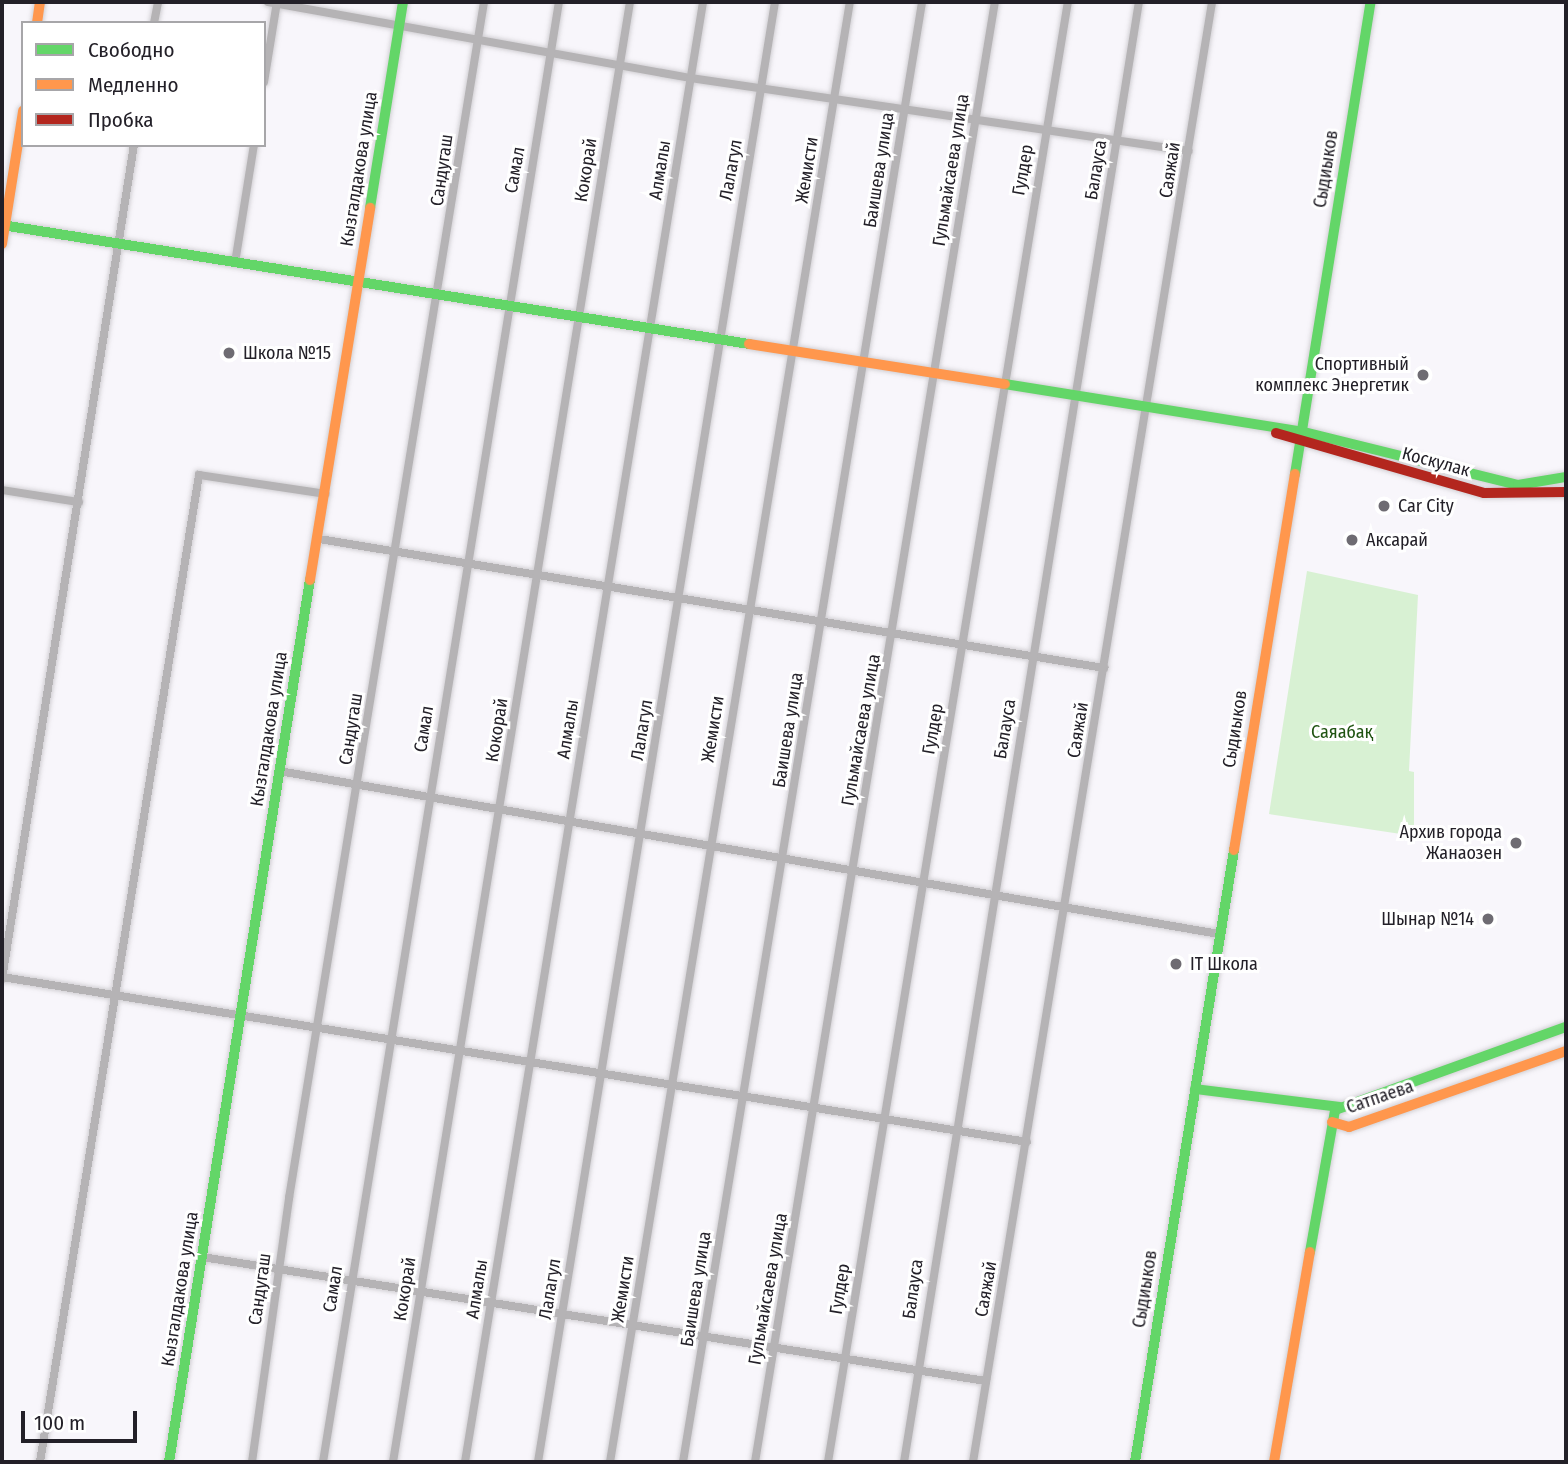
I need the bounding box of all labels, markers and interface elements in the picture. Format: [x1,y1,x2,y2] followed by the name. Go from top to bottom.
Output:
[21,21,266,147] legend
[88,37,174,63] text: Свободно
[88,72,178,98] text: Медленно
[336,90,382,248] street label: Кызгалдакова улица
[928,92,974,248] street label: Гульмайсаева улица
[88,107,154,133] text: Пробка
[859,111,899,229] street label: Баишева улица
[1309,129,1343,209] street label: Сыдиыков
[426,133,458,207] street label: Сандугаш
[791,135,823,205] street label: Жемисти
[570,136,602,204] street label: Кокорай
[715,138,747,202] street label: Лалагул
[1081,138,1111,202] street label: Балауса
[645,139,675,201] street label: Алмалы
[1155,140,1185,200] street label: Саяжай
[1008,143,1038,197] street label: Гулдер
[500,145,530,195] street label: Самал
[243,342,331,364] place label: Школа №15
[221,345,237,361] marker: Школа №15
[1255,354,1409,396] place label: Спортивный комплекс Энергетик
[1415,367,1431,383] marker: Спортивный комплекс Энергетик
[1400,443,1472,481] street label: Коскулак
[1398,495,1454,517] place label: Car City
[1376,498,1392,514] marker: Car City
[1366,529,1428,551] place label: Аксарай
[1344,532,1360,548] marker: Аксарай
[246,650,292,808] street label: Кызгалдакова улица
[837,652,885,808] street label: Гульмайсаева улица
[768,671,808,789] street label: Баишева улица
[1218,689,1252,769] street label: Сыдиыков
[335,692,367,766] street label: Сандугаш
[697,694,729,764] street label: Жемисти
[481,696,513,764] street label: Кокорай
[990,697,1020,761] street label: Балауса
[553,698,583,760] street label: Алмалы
[627,698,657,762] street label: Лалагул
[1063,700,1093,760] street label: Саяжай
[918,702,948,756] street label: Гулдер
[410,704,438,754] street label: Самал
[1311,721,1373,743] park label: Саяабақ
[1400,822,1502,864] place label: Архив города Жанаозен
[1508,835,1524,851] marker: Архив города Жанаозен
[1381,908,1474,930] place label: Шынар №14
[1480,911,1496,927] marker: Шынар №14
[1190,953,1258,975] place label: IT Школа
[1168,956,1184,972] marker: IT Школа
[1344,1075,1416,1119] street label: Сатпаева
[157,1210,203,1368] street label: Кызгалдакова улица
[744,1211,792,1367] street label: Гульмайсаева улица
[676,1230,716,1348] street label: Баишева улица
[1128,1249,1162,1329] street label: Сыдиыков
[244,1252,276,1326] street label: Сандугаш
[607,1254,639,1324] street label: Жемисти
[389,1255,421,1323] street label: Кокорай
[535,1257,565,1321] street label: Лалагул
[462,1258,492,1320] street label: Алмалы
[898,1258,928,1320] street label: Балауса
[970,1259,1002,1319] street label: Саяжай
[825,1262,855,1316] street label: Гулдер
[319,1264,347,1314] street label: Самал
[24,1398,140,1442] scale bar
[34,1410,85,1436] text: 100 m

